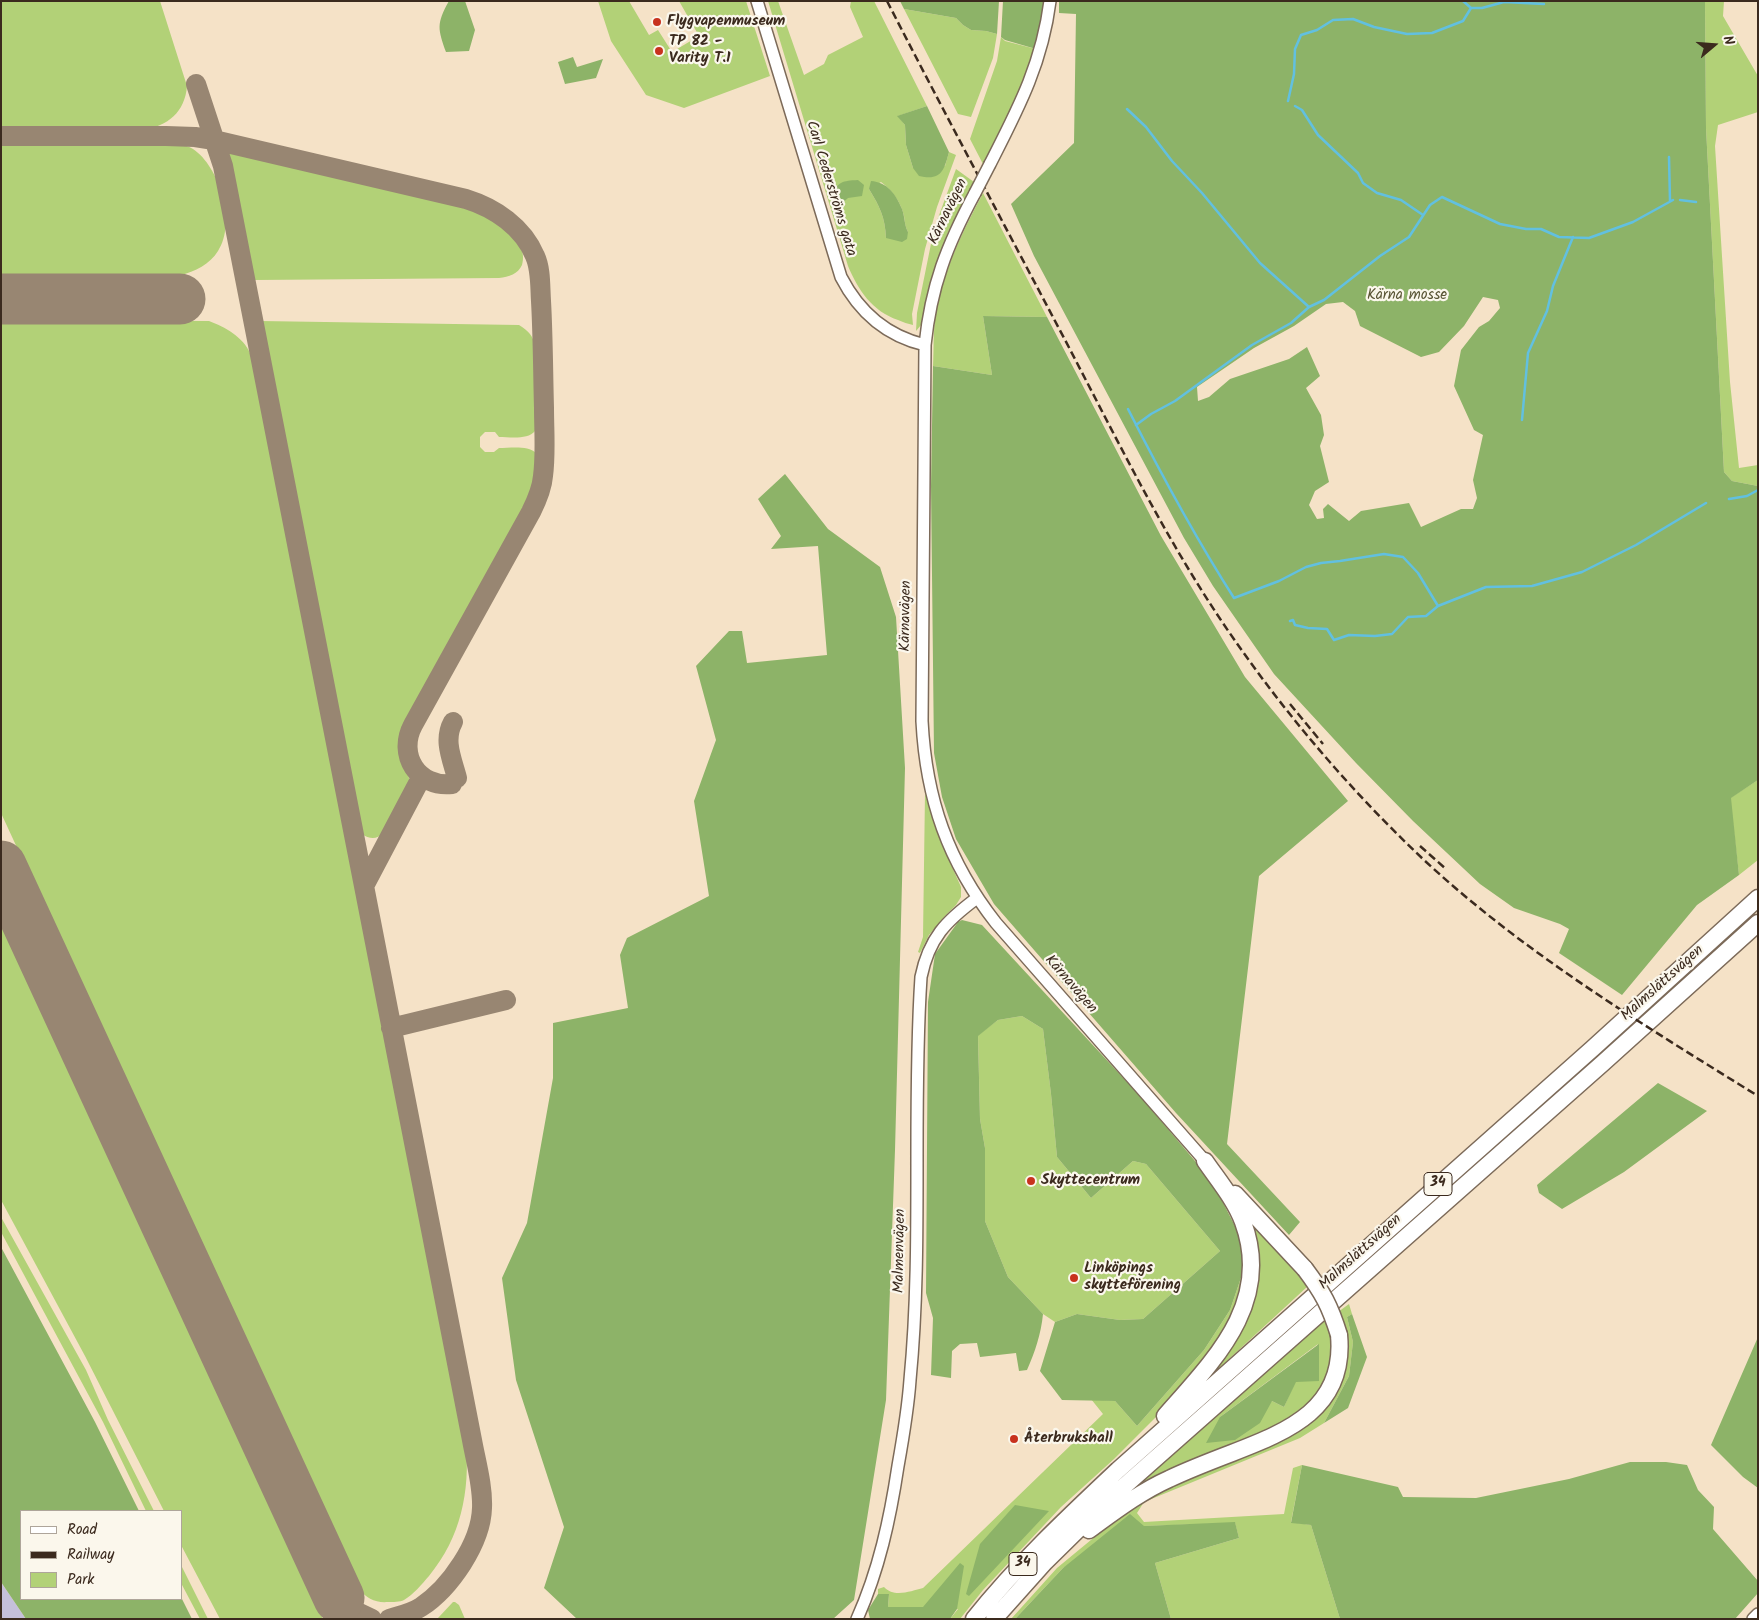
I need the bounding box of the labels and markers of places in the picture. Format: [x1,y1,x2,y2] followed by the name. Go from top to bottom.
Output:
[667,13,785,31] place label: Flygvapenmuseum
[651,16,663,28] marker: Flygvapenmuseum
[669,33,731,68] place label: TP 82 - Varity T.1
[653,45,665,57] marker: TP 82 - Varity T.1
[1041,1172,1140,1190] place label: Skyttecentrum
[1025,1175,1037,1187] marker: Skyttecentrum
[1084,1260,1181,1295] place label: Linköpings skytteförening
[1068,1272,1080,1284] marker: Linköpings skytteförening
[1024,1430,1113,1448] place label: Återbrukshall
[1008,1433,1020,1445] marker: Återbrukshall

